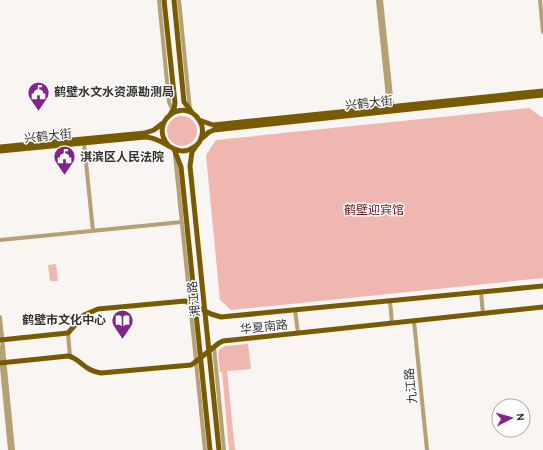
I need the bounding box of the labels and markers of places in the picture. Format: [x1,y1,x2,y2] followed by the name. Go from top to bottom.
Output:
[25,79,51,112] public building icon: 鹤壁水文水资源勘测局
[54,85,174,99] place label: 鹤壁水文水资源勘测局
[51,144,77,177] public building icon: 淇滨区人民法院
[80,150,164,164] place label: 淇滨区人民法院
[109,307,135,340] library icon: 鹤壁市文化中心
[22,313,106,327] place label: 鹤壁市文化中心

